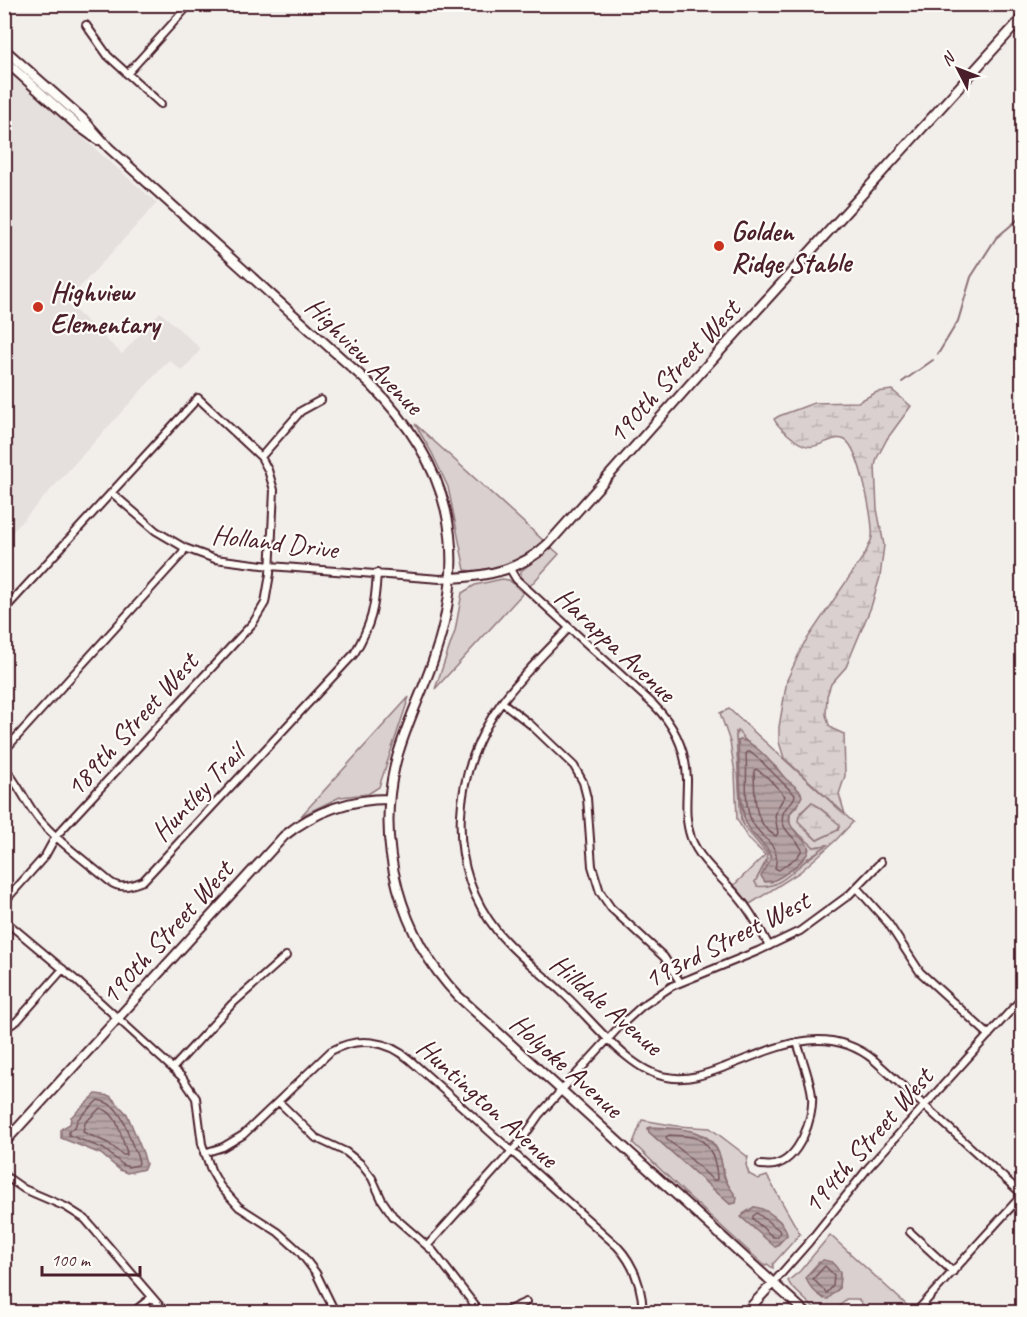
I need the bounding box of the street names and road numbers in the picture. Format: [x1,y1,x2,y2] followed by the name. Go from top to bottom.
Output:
[298,289,433,423] street label: Highview Avenue
[600,290,749,451] street label: 190th Street West
[210,516,342,567] street label: Holland Drive
[548,579,685,711] street label: Harappa Avenue
[58,643,207,804] street label: 189th Street West
[143,732,255,849] street label: Huntley Trail
[93,851,242,1012] street label: 190th Street West
[638,882,817,996] street label: 193rd Street West
[543,946,672,1064] street label: Hilldale Avenue
[503,1005,632,1127] street label: Holyoke Avenue
[410,1030,567,1176] street label: Huntington Avenue
[795,1058,942,1220] street label: 194th Street West

